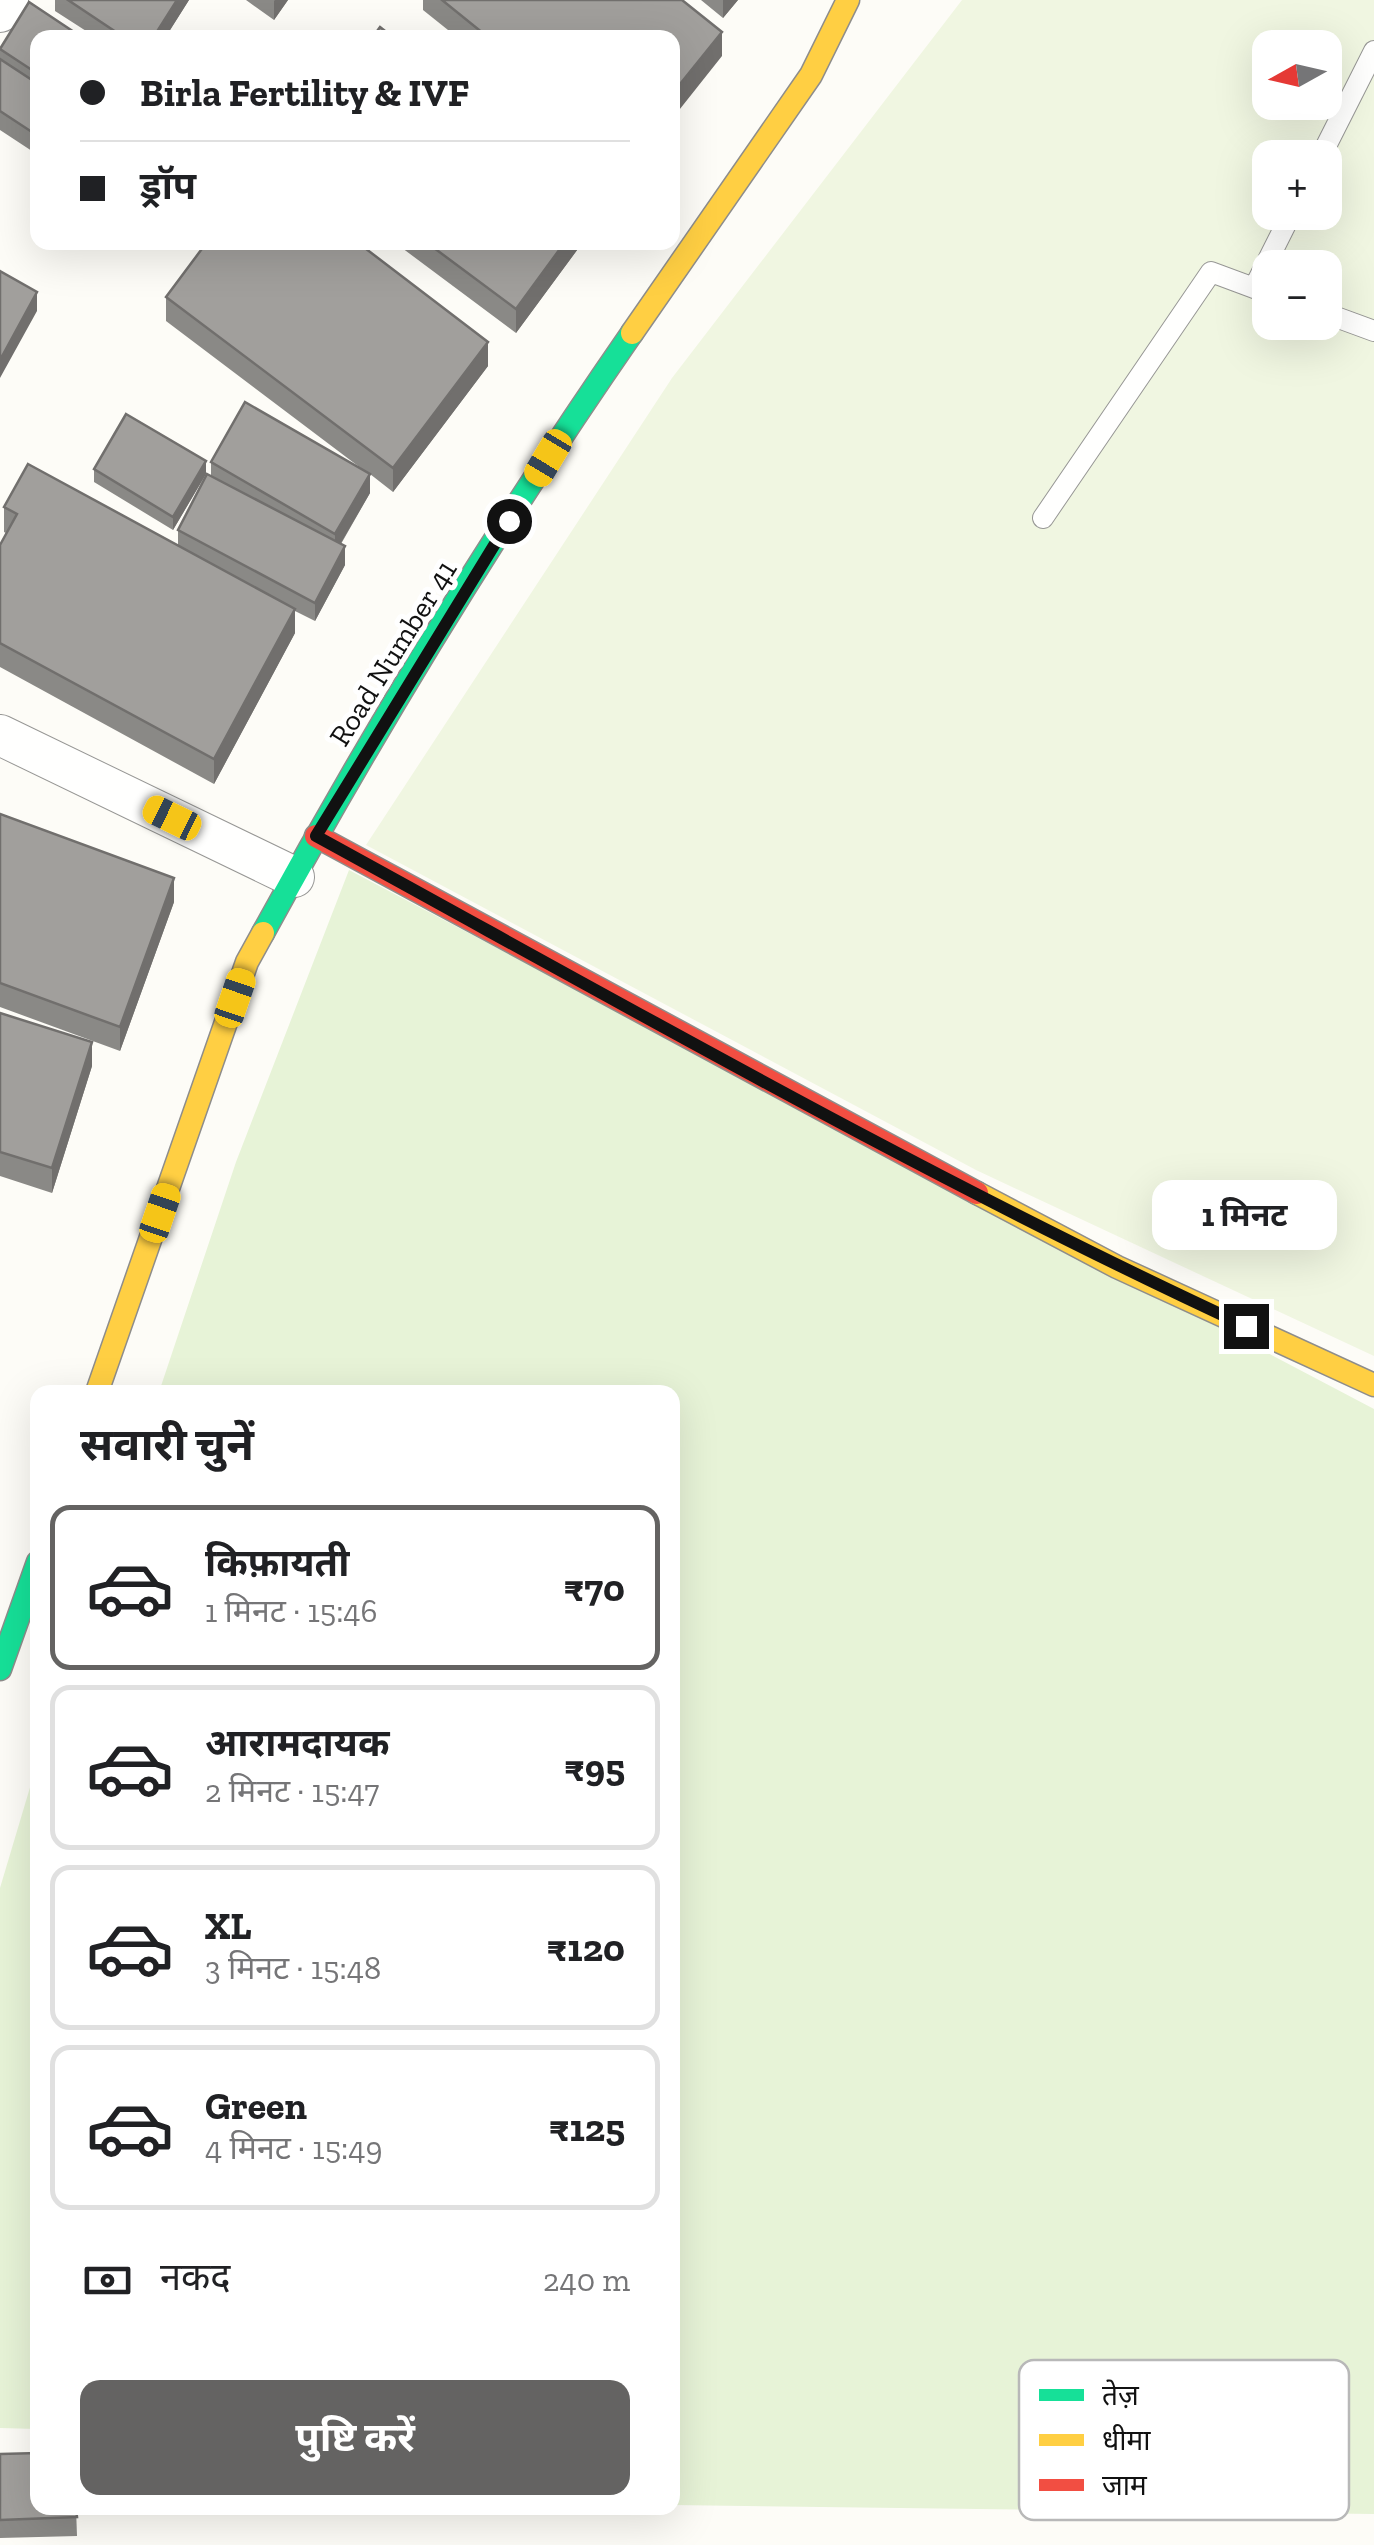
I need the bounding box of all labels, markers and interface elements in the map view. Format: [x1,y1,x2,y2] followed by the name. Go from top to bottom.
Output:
[1252,30,1342,120] north arrow
[1252,30,1342,340] map controls
[140,70,469,116] text: Birla Fertility & IVF
[1252,140,1342,230] button: +
[140,163,196,209] text: ड्रॉप
[1252,250,1342,340] button: −
[520,425,576,491] car
[487,499,532,544] route start
[321,553,465,753] street label: Road Number 41
[138,791,206,845] car
[211,965,259,1031] car
[136,1180,184,1246] car
[1154,1181,1338,1251] callout: 1 मिनट
[1201,1196,1288,1234] text: 1 मिनट
[1224,1304,1269,1349] route end
[80,1418,254,1472] text: सवारी चुनें
[205,1540,349,1586] text: किफ़ायती
[85,1543,175,1633] icon: car
[564,1565,625,1611] text: ₹70
[205,1592,378,1630] text: 1 मिनट · 15:46
[205,1720,389,1766] text: आरामदायक
[85,1723,175,1813] icon: car
[564,1745,625,1791] text: ₹95
[205,1772,379,1810] text: 2 मिनट · 15:47
[85,1903,175,1993] icon: car
[205,1903,252,1949] text: XL
[547,1925,625,1971] text: ₹120
[205,1949,381,1987] text: 3 मिनट · 15:48
[85,2083,175,2173] icon: car
[205,2083,307,2129] text: Green
[549,2105,625,2151] text: ₹125
[205,2129,382,2167] text: 4 मिनट · 15:49
[80,2253,135,2308] icon: cash
[160,2254,230,2300] text: नकद
[543,2261,630,2299] text: 240 m
[1019,2360,1349,2520] legend
[1102,2379,1140,2412] text: तेज़
[80,2380,630,2495] button: पुष्टि करें
[1102,2424,1151,2457] text: धीमा
[1102,2469,1148,2502] text: जाम

